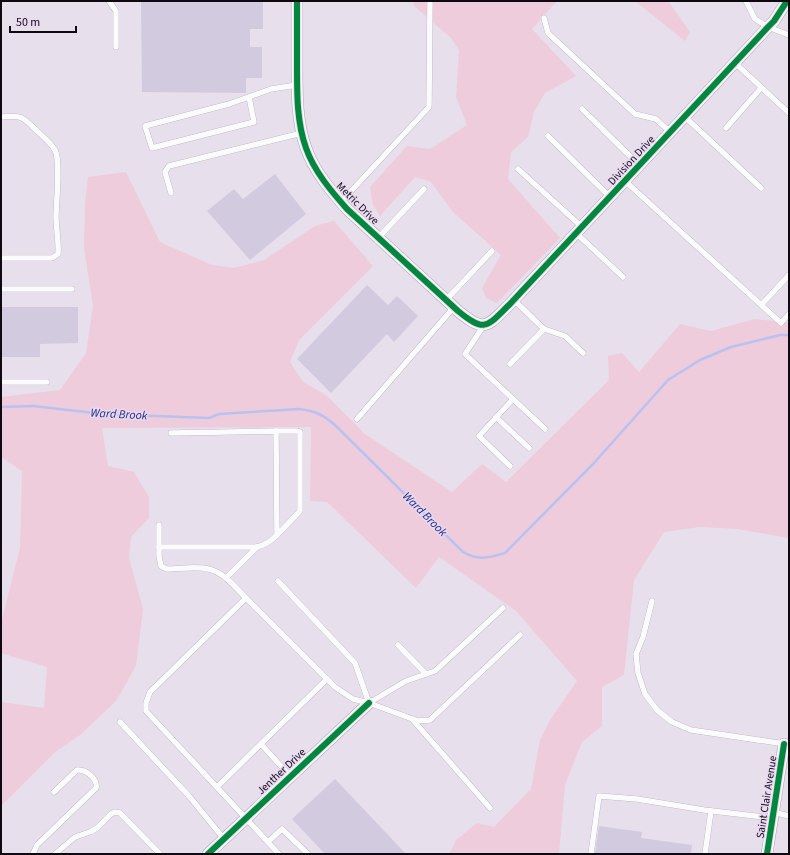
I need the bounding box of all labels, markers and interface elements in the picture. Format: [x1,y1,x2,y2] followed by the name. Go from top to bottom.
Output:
[10,8,76,34] scale bar
[16,14,40,31] text: 50 m
[605,132,659,188] street label: Division Drive
[333,179,383,228] street label: Metric Drive
[90,405,148,424] water label: Ward Brook
[398,488,451,541] water label: Ward Brook
[254,744,309,798] street label: Jenther Drive
[753,754,781,839] street label: Saint Clair Avenue

